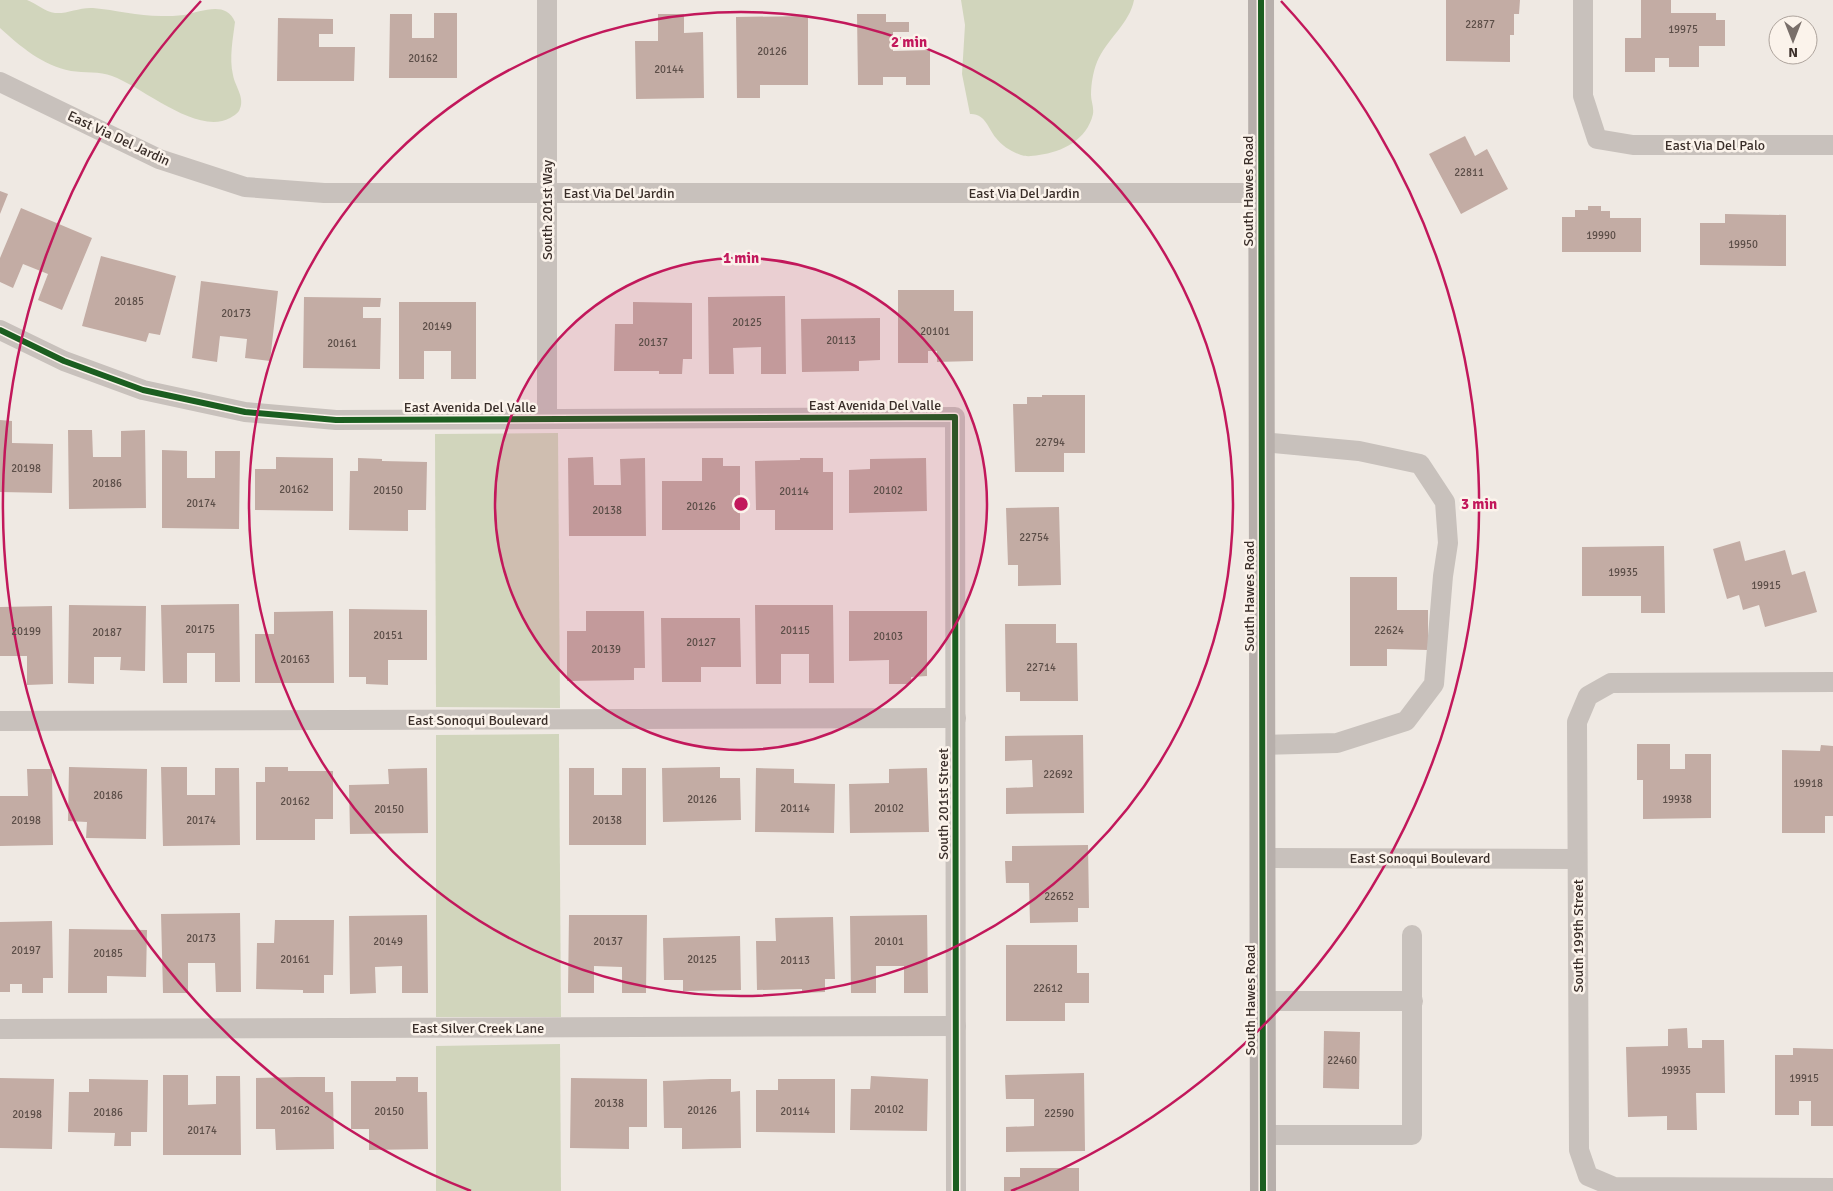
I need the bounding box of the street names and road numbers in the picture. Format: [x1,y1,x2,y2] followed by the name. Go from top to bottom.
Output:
[65,107,173,170] street label: East Via Del Jardin
[1240,136,1257,246] street label: South Hawes Road
[1665,137,1765,154] street label: East Via Del Palo
[539,160,556,260] street label: South 201st Way
[563,185,675,202] street label: East Via Del Jardin
[968,185,1080,202] street label: East Via Del Jardin
[809,397,941,414] street label: East Avenida Del Valle
[404,399,536,416] street label: East Avenida Del Valle
[1241,541,1258,651] street label: South Hawes Road
[408,712,549,729] street label: East Sonoqui Boulevard
[935,748,952,860] street label: South 201st Street
[1350,850,1491,867] street label: East Sonoqui Boulevard
[1570,879,1587,993] street label: South 199th Street
[1242,945,1259,1055] street label: South Hawes Road
[412,1020,544,1037] street label: East Silver Creek Lane

